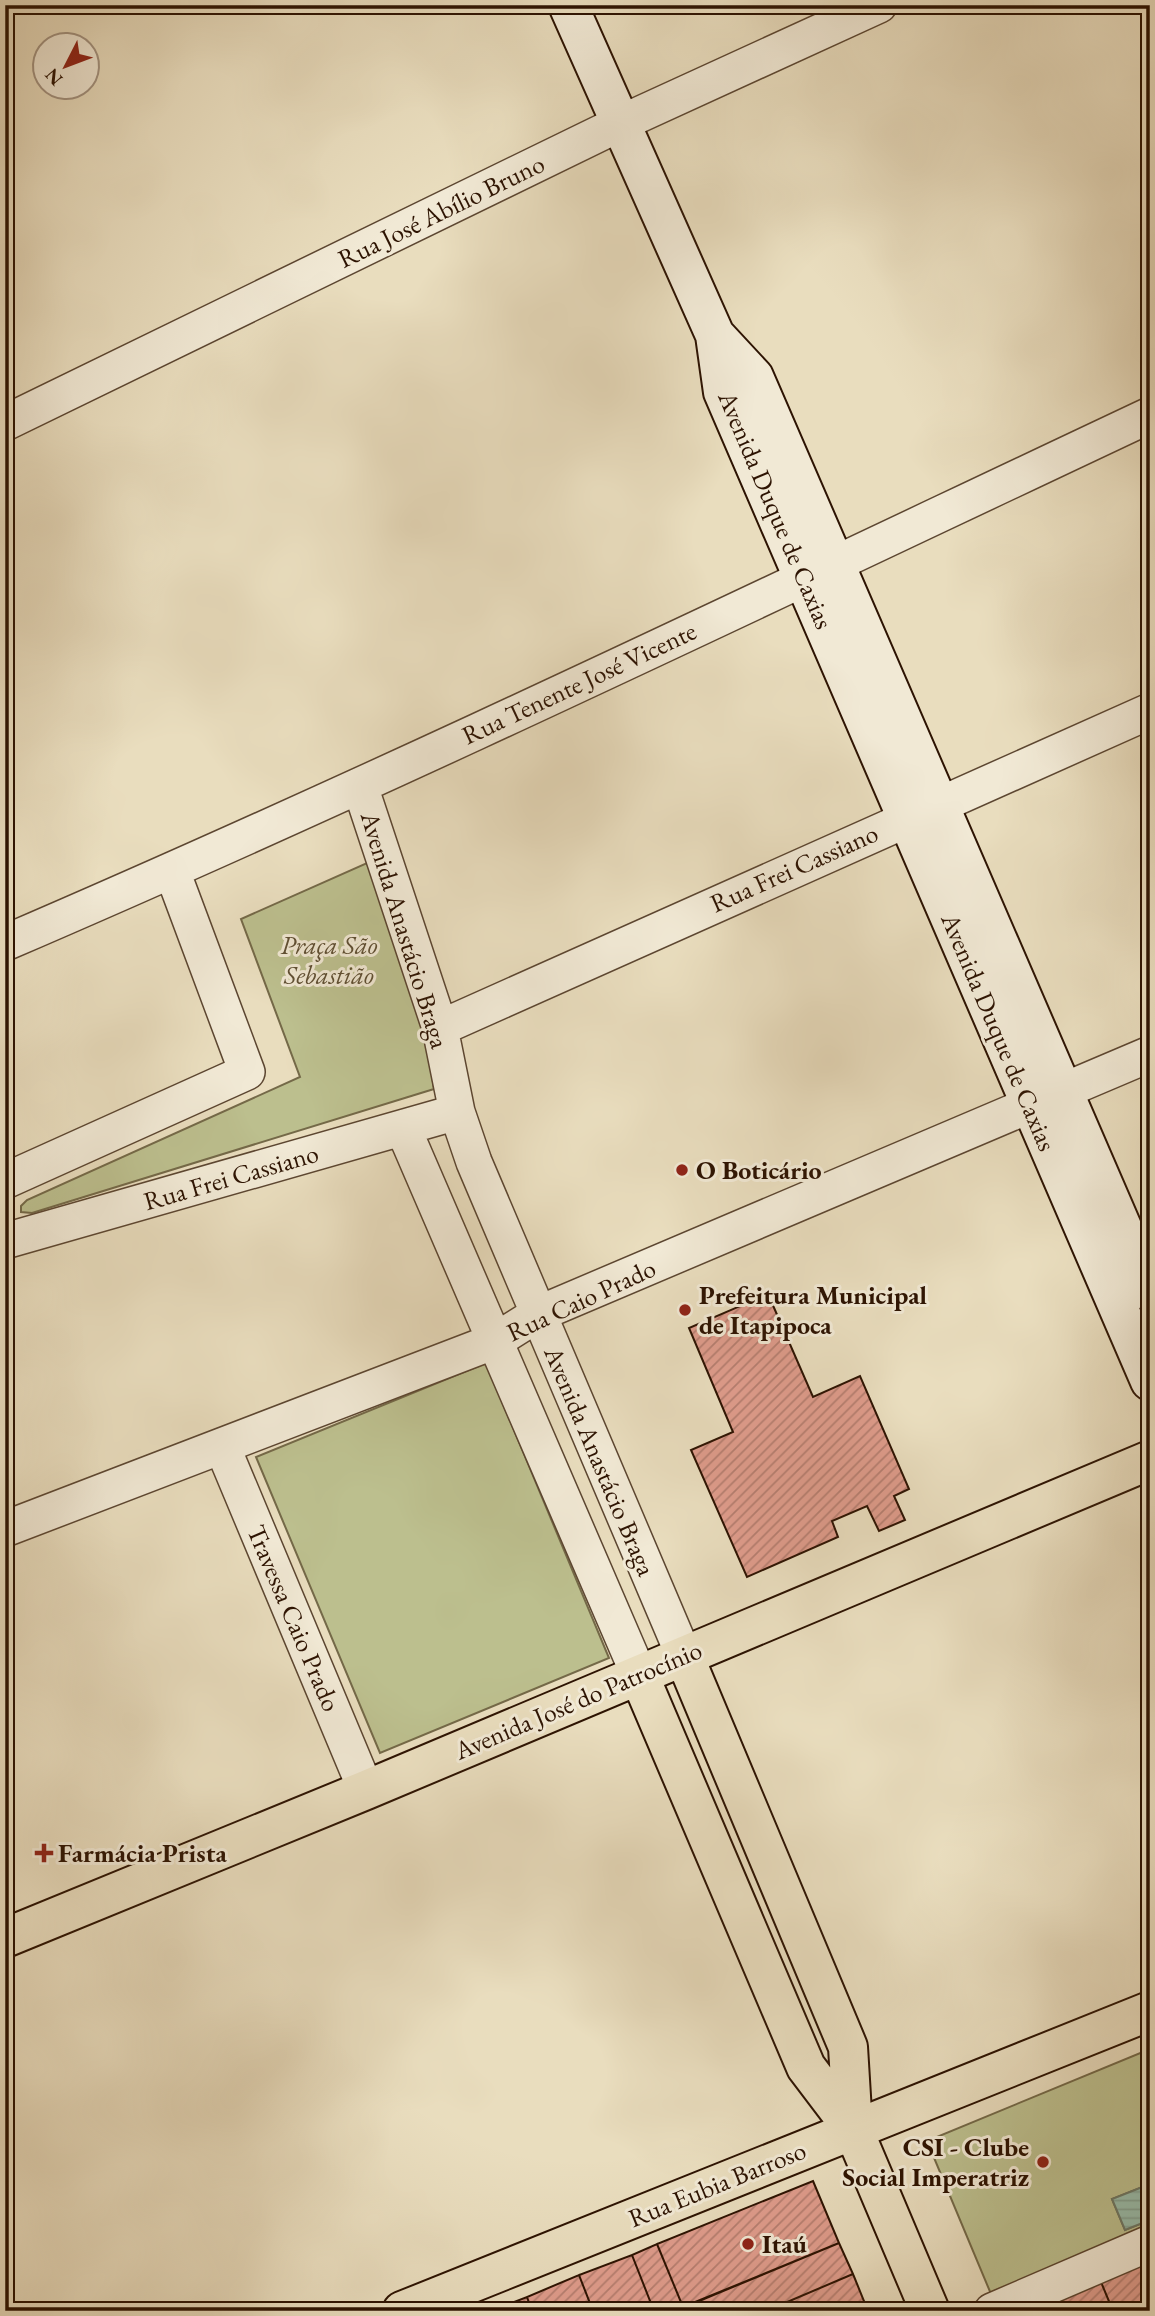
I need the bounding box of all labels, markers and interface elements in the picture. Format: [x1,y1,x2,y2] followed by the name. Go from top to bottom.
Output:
[32,32,102,102] north arrow
[39,62,68,91] text: N
[332,146,550,276] street label: Rua José Abílio Bruno
[710,385,842,634] street label: Avenida Duque de Caxias
[456,614,702,752] street label: Rua Tenente José Vicente
[352,806,457,1053] street label: Avenida Anastácio Braga
[705,816,883,920] street label: Rua Frei Cassiano
[933,907,1065,1156] street label: Avenida Duque de Caxias
[280,928,378,992] park label: Praça São Sebastião
[140,1136,322,1218] street label: Rua Frei Cassiano
[696,1153,822,1187] place label: O Boticário
[674,1162,690,1178] marker: O Boticário
[501,1251,661,1349] street label: Rua Caio Prado
[699,1278,927,1342] place label: Prefeitura Municipal de Itapipoca
[677,1302,693,1318] marker: Prefeitura Municipal de Itapipoca
[536,1340,664,1581] street label: Avenida Anastácio Braga
[239,1520,349,1716] street label: Travessa Caio Prado
[448,1632,707,1768] street label: Avenida José do Patrocínio
[58,1836,227,1870] place label: Farmácia Prista
[36,1845,52,1861] marker: Farmácia Prista
[842,2130,1029,2194] place label: CSI - Clube Social Imperatriz
[623,2133,811,2235] street label: Rua Eubia Barroso
[1035,2154,1051,2170] marker: CSI - Clube Social Imperatriz
[762,2227,808,2261] place label: Itaú
[740,2236,756,2252] marker: Itaú

